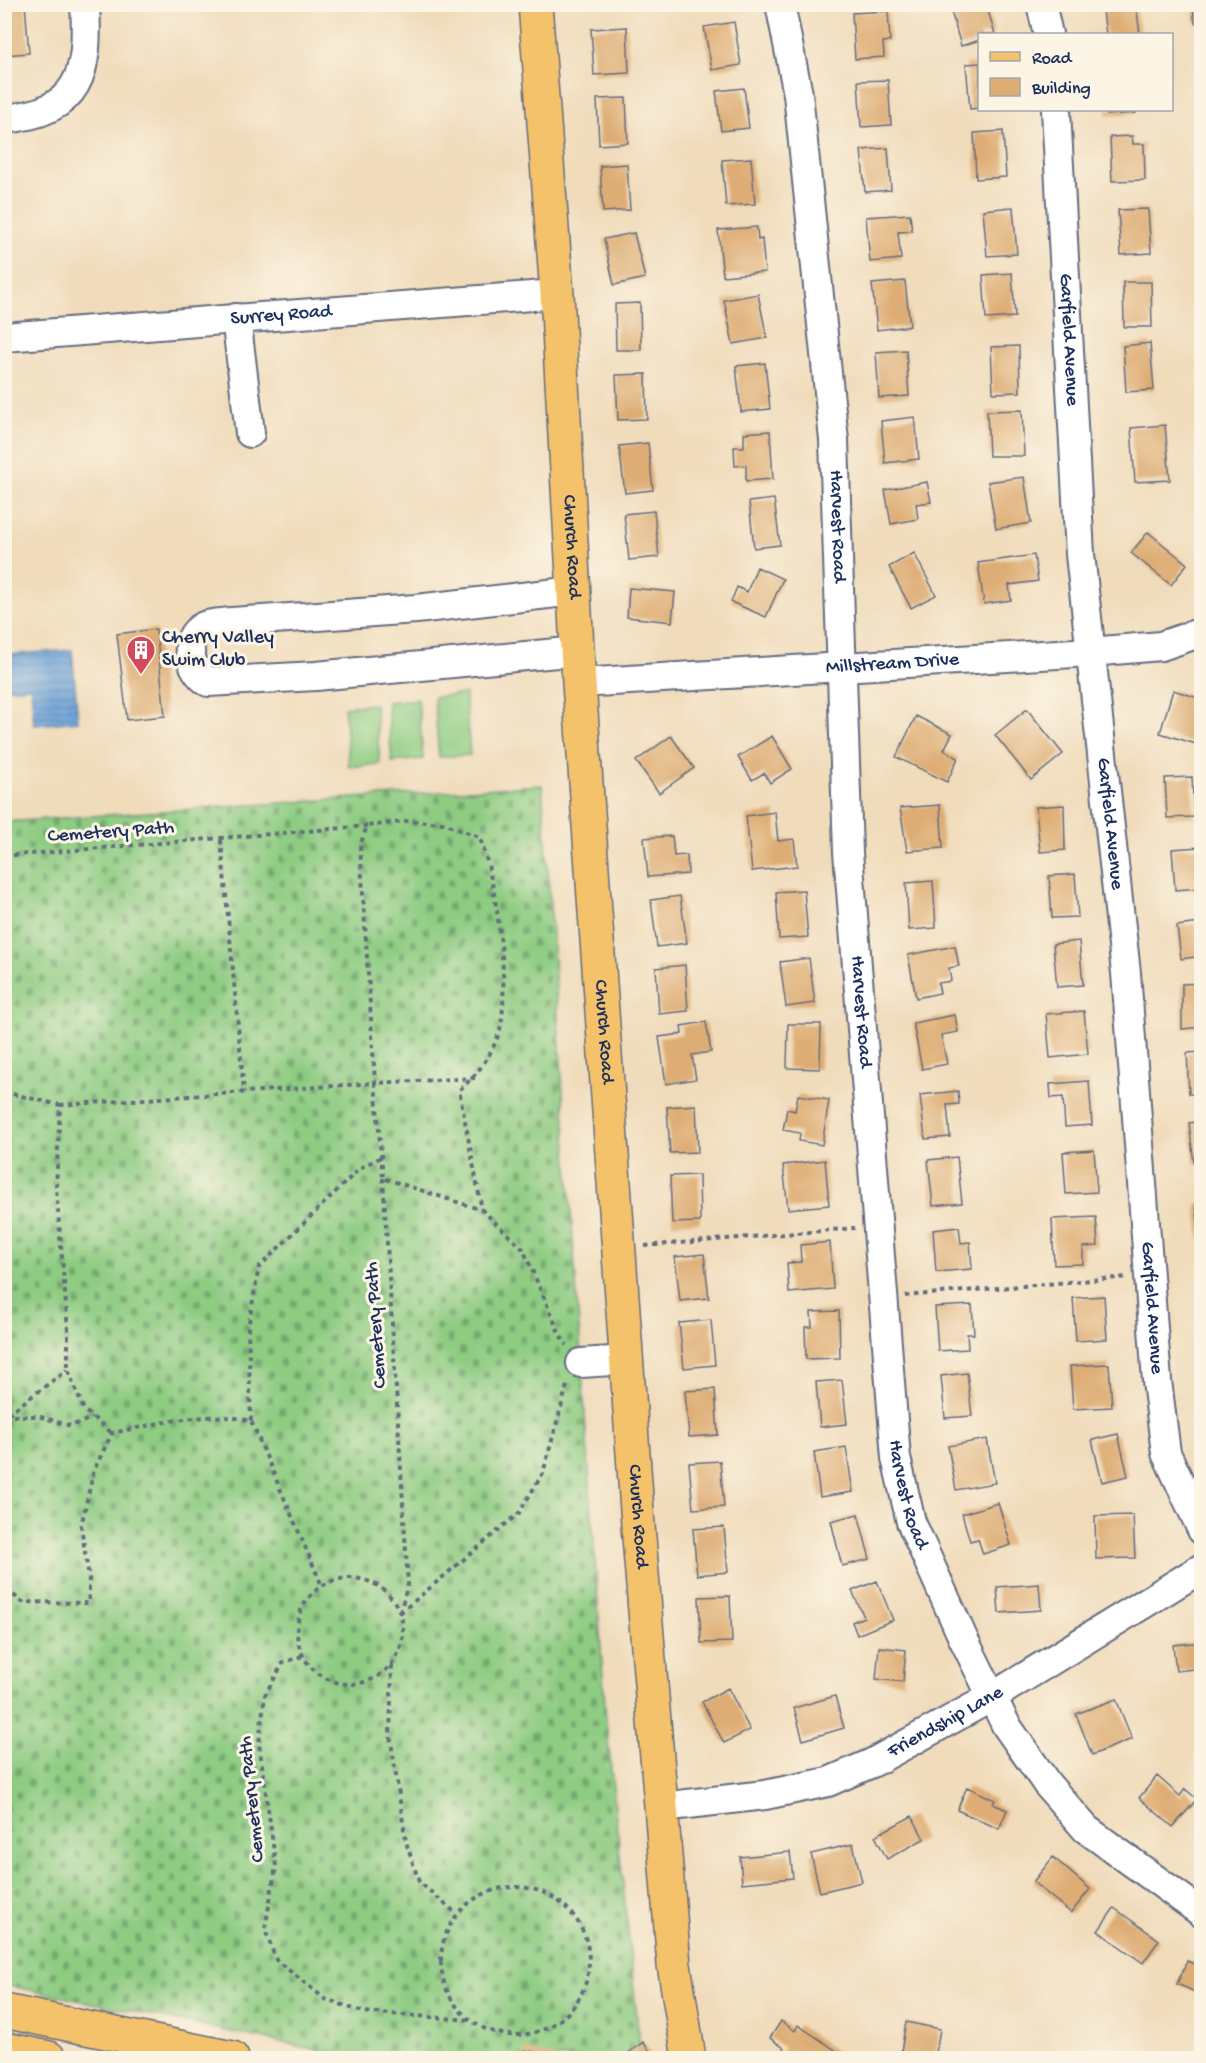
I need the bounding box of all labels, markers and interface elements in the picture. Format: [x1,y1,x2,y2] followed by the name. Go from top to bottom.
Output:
[978,33,1173,111] legend
[1032,49,1073,70] text: Road
[1031,79,1091,100] text: Building
[1053,273,1084,407] street label: Garfield Avenue
[230,300,335,331] street label: Surrey Road
[824,470,850,585] street label: Harvest Road
[557,494,586,602] street label: Church Road
[162,627,274,673] place label: Cherry Valley Swim Club
[125,634,157,676] building icon: Cherry Valley Swim Club
[825,648,961,680] street label: Millstream Drive
[1091,757,1128,892] street label: Garfield Avenue
[47,817,175,849] street label: Cemetery Path
[845,954,877,1071] street label: Harvest Road
[588,979,619,1087] street label: Church Road
[1135,1241,1168,1376] street label: Garfield Avenue
[361,1261,393,1389] street label: Cemetery Path
[883,1439,934,1555] street label: Harvest Road
[622,1464,653,1572] street label: Church Road
[883,1681,1008,1764] street label: Friendship Lane
[235,1734,271,1863] street label: Cemetery Path

